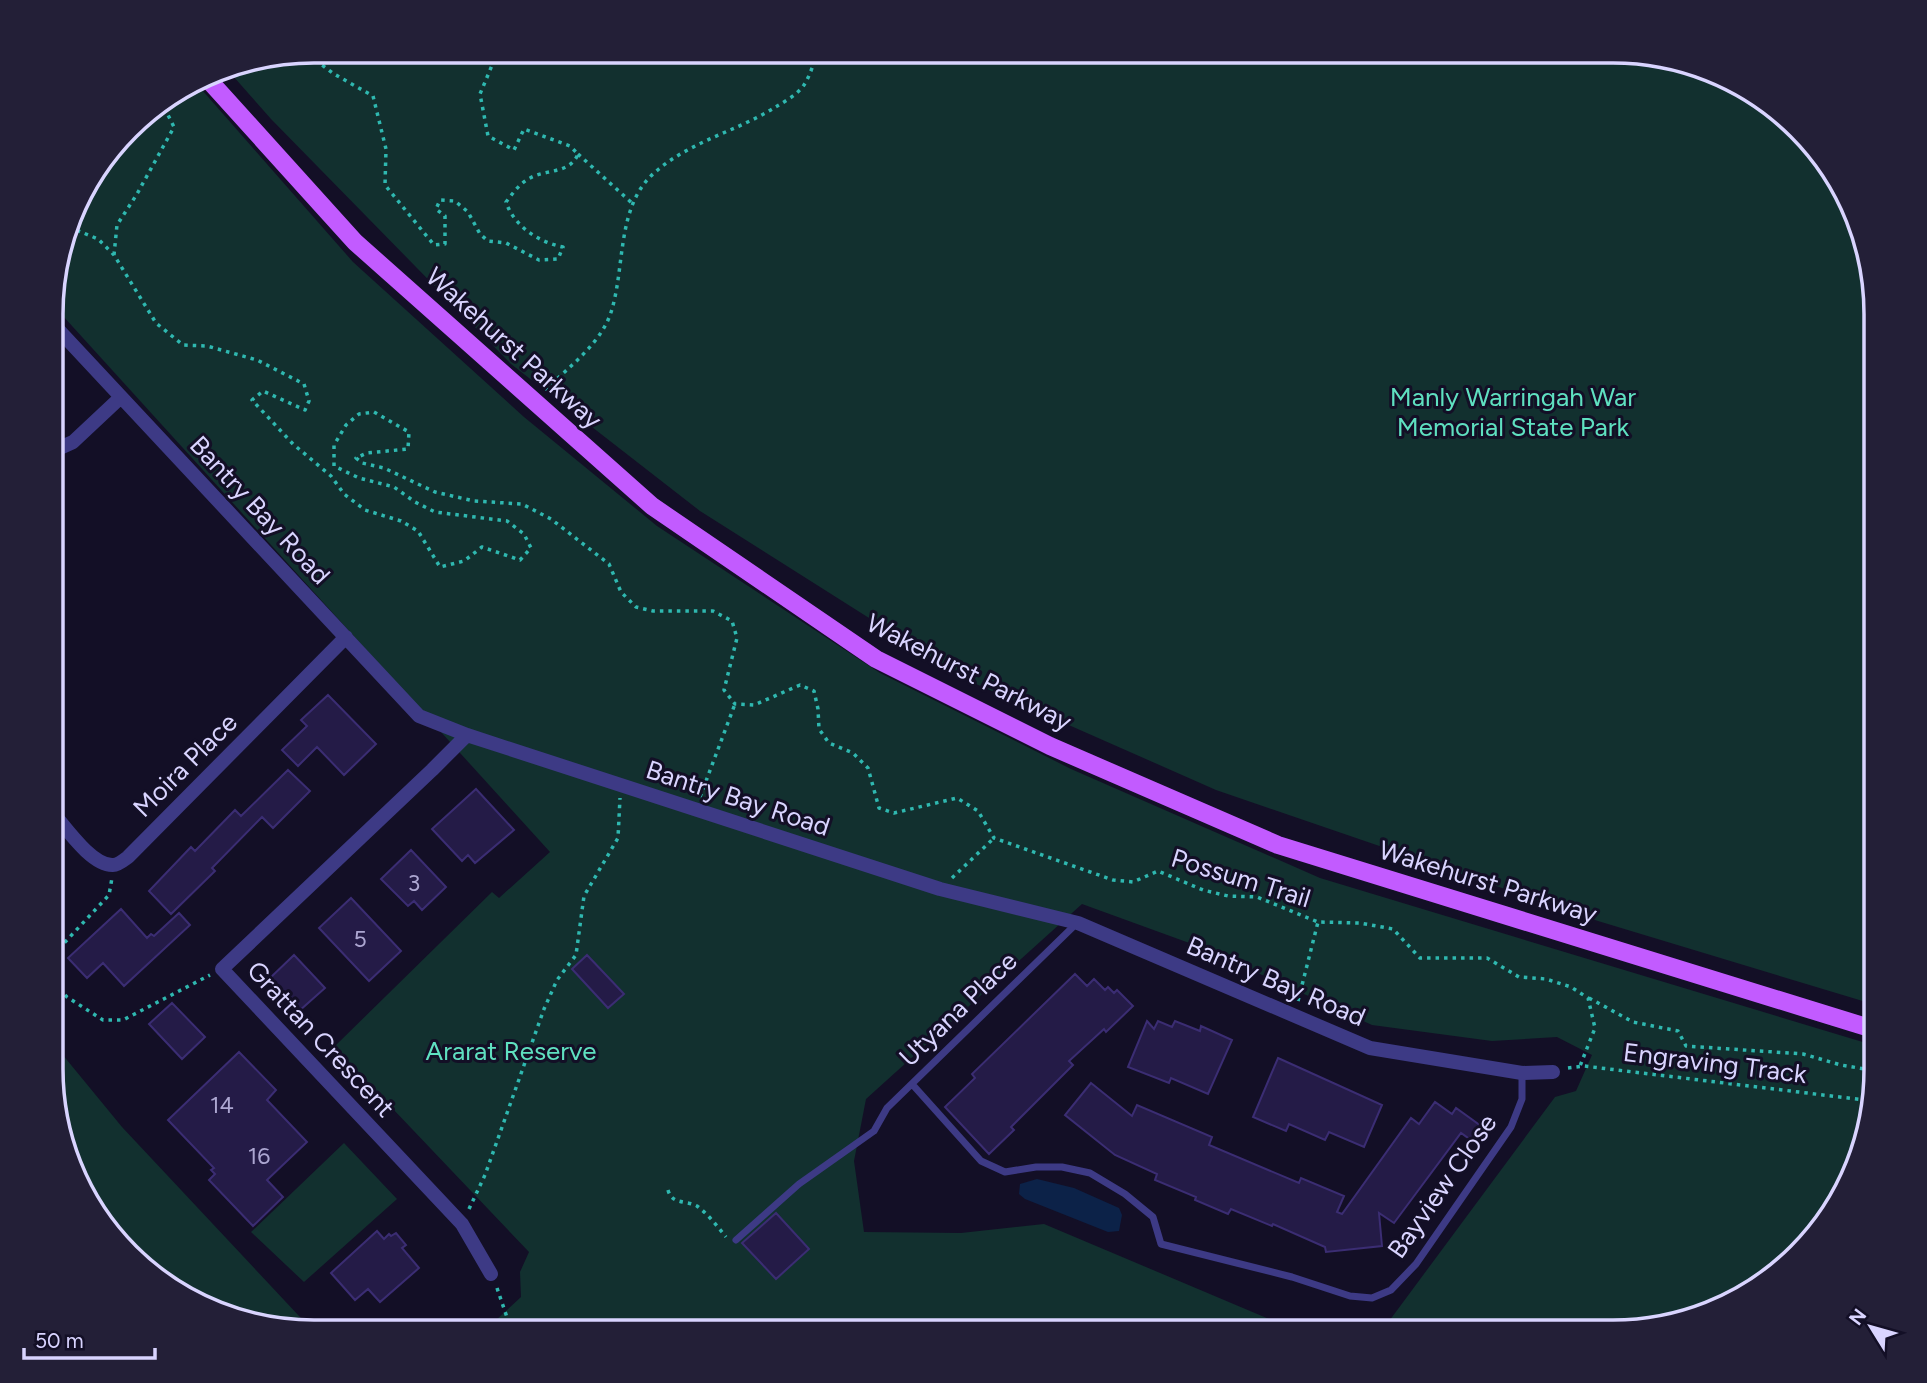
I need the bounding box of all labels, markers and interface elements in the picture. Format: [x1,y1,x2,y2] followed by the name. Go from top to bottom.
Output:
[419,260,609,436] street label: Wakehurst Parkway
[1390,381,1636,443] park label: Manly Warringah War Memorial State Park
[183,429,337,591] street label: Bantry Bay Road
[861,606,1077,738] street label: Wakehurst Parkway
[126,706,244,824] street label: Moira Place
[642,753,834,843] street label: Bantry Bay Road
[1375,834,1601,930] street label: Wakehurst Parkway
[1167,842,1315,914] street label: Possum Trail
[408,869,420,897] house number: 3
[353,925,367,953] house number: 5
[1182,929,1370,1033] street label: Bantry Bay Road
[892,945,1024,1073] street label: Utyana Place
[240,954,402,1124] street label: Grattan Crescent
[426,1035,596,1067] park label: Ararat Reserve
[1621,1036,1809,1090] street label: Engraving Track
[210,1091,234,1119] house number: 14
[1381,1108,1503,1264] street label: Bayview Close
[248,1142,270,1170] house number: 16
[1836,1292,1906,1362] north arrow
[1844,1304,1871,1330] text: N
[24,1316,156,1360] scale bar
[35,1328,84,1353] text: 50 m

